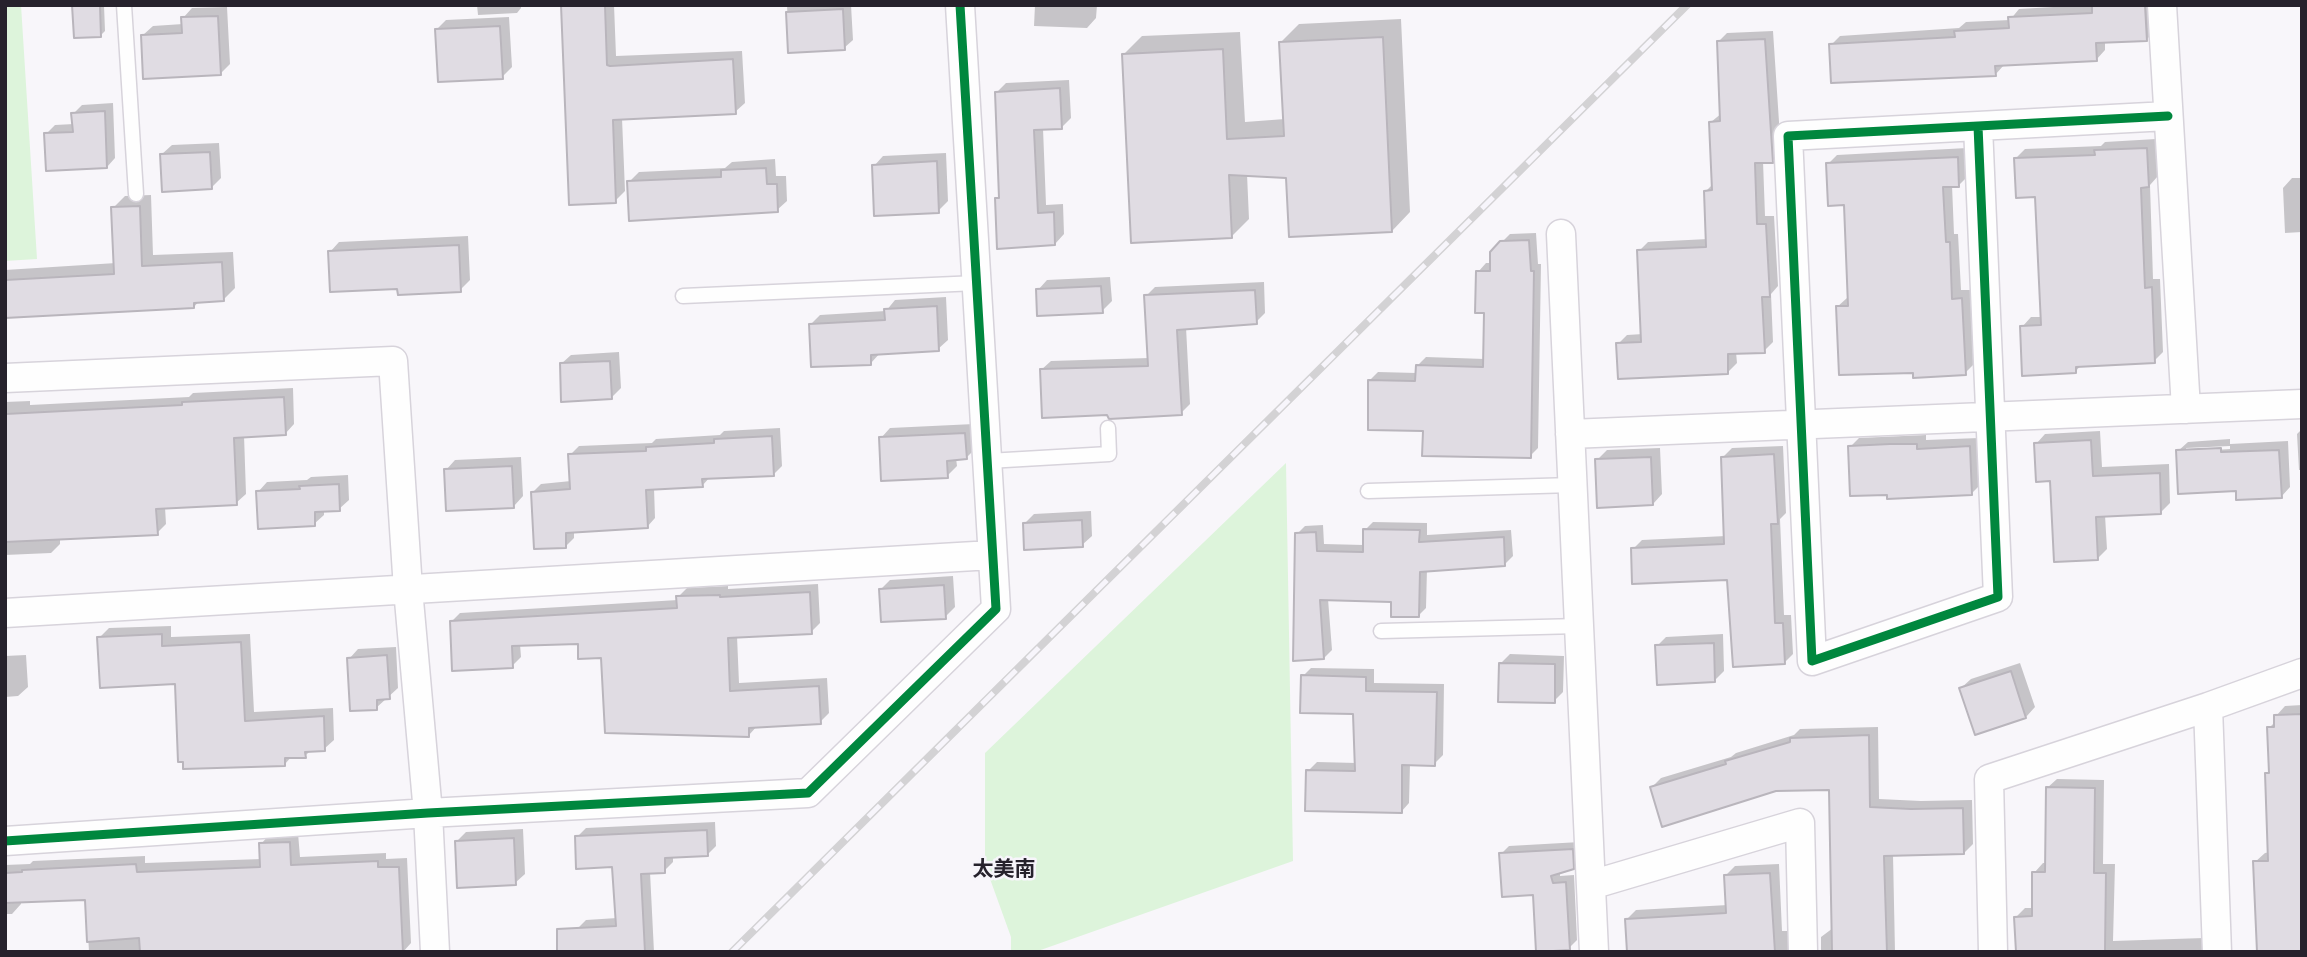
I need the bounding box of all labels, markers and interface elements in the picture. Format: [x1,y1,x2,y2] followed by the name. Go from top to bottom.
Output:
[973,857,1035,883] district label: 太美南

